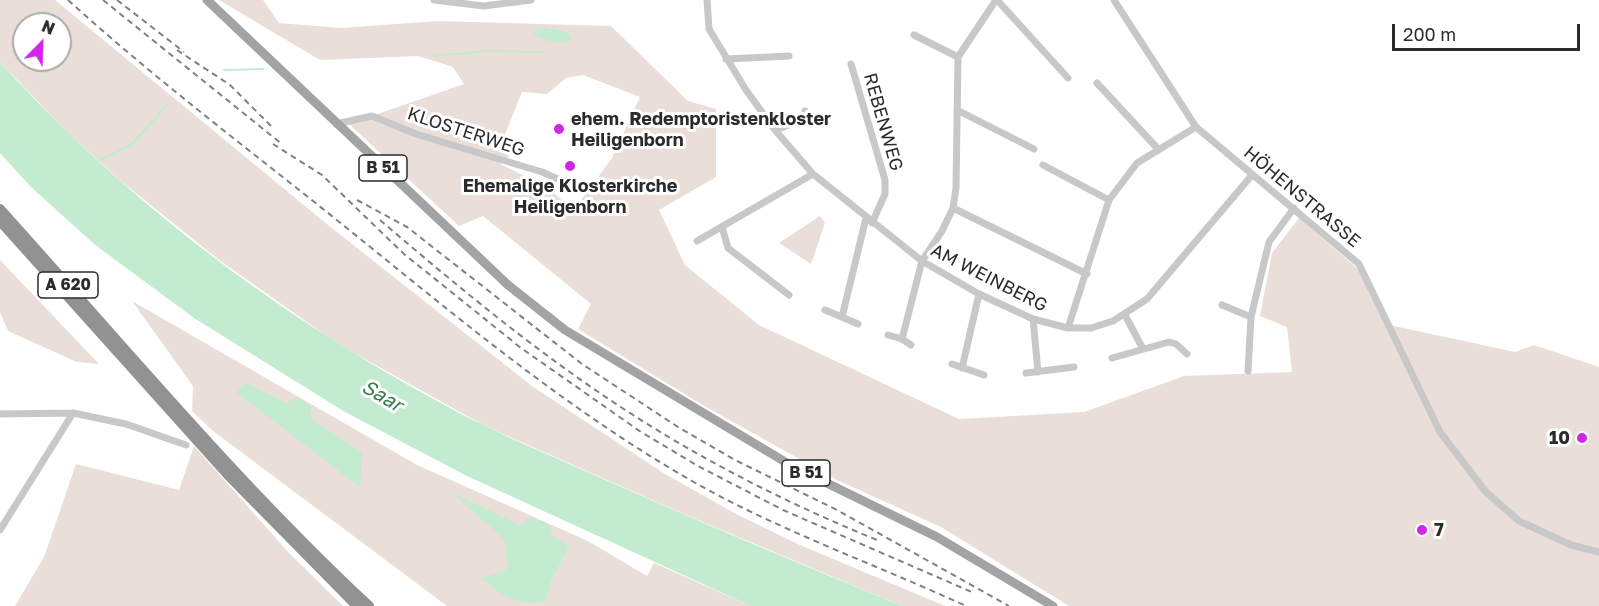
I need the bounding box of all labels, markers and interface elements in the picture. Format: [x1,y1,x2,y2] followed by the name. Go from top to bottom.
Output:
[12,12,72,72] north arrow
[1395,12,1582,50] scale bar
[39,16,58,39] text: N
[1403,23,1456,45] text: 200 m
[859,71,907,173] street label: REBENWEG
[405,103,527,161] street label: KLOSTERWEG
[571,108,831,150] place label: ehem. Redemptoristenkloster Heiligenborn
[552,122,566,136] marker: ehem. Redemptoristenkloster Heiligenborn
[1239,142,1365,252] street label: HÖHENSTRASSE
[359,155,407,181] road number: B 51
[563,159,577,173] marker: Ehemalige Klosterkirche Heiligenborn
[463,175,677,218] place label: Ehemalige Klosterkirche Heiligenborn
[927,239,1051,317] street label: AM WEINBERG
[38,272,98,298] road number: A 620
[357,375,407,417] water label: Saar
[1549,427,1570,449] place label: 10
[1575,431,1589,445] marker: 10
[782,460,830,486] road number: B 51
[1434,519,1444,541] place label: 7
[1415,523,1429,537] marker: 7

